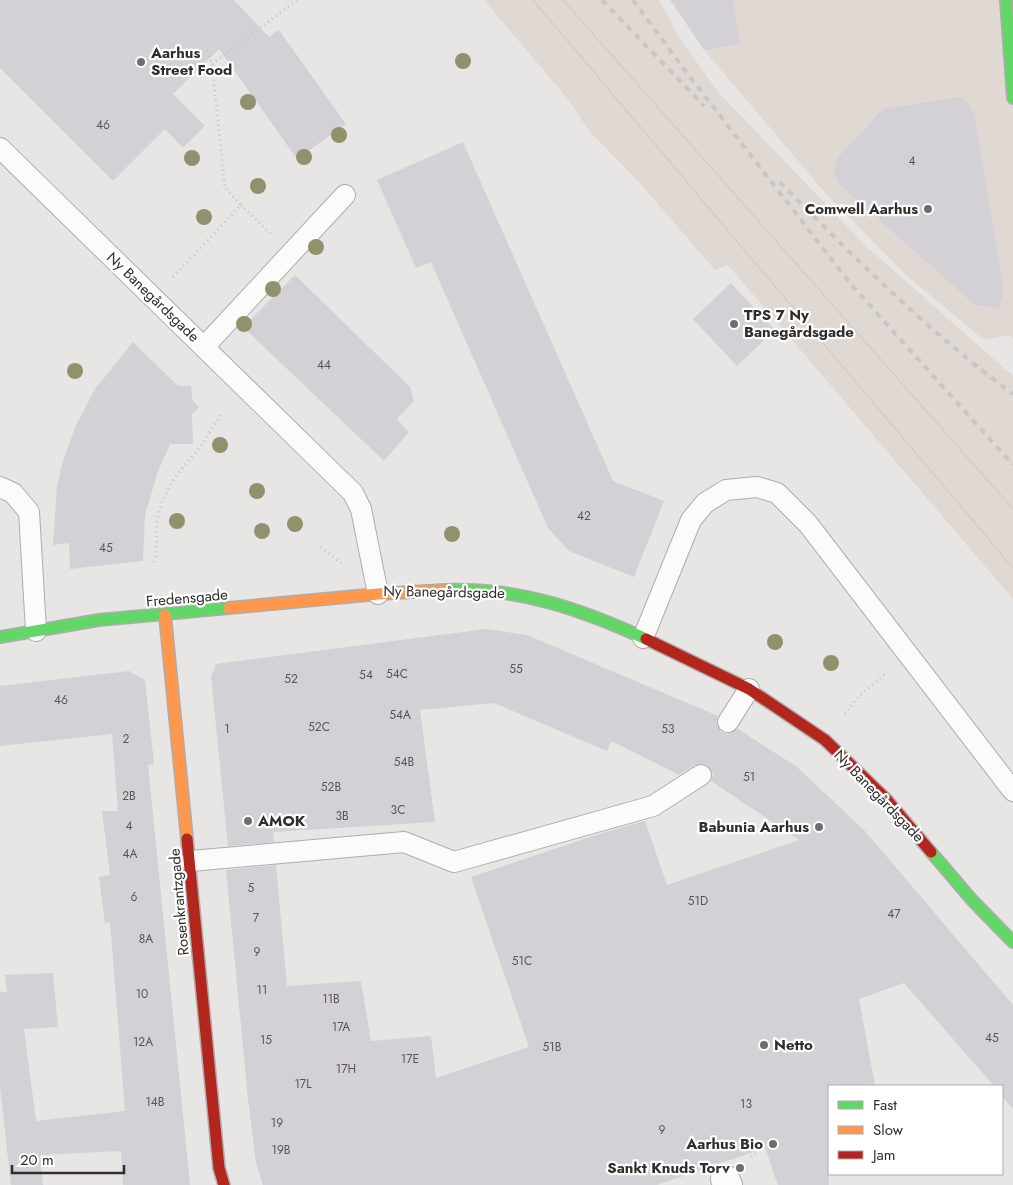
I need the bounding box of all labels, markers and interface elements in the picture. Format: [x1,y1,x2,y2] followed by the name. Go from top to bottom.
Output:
[150,42,232,81] place label: Aarhus Street Food
[135,56,147,68] marker: Aarhus Street Food
[96,116,110,134] house number: 46
[909,152,916,170] house number: 4
[805,198,918,220] place label: Comwell Aarhus
[922,203,934,215] marker: Comwell Aarhus
[102,247,205,347] street label: Ny Banegårdsgade
[744,304,854,343] place label: TPS 7 Ny Banegårdsgade
[728,318,740,330] marker: TPS 7 Ny Banegårdsgade
[317,356,331,374] house number: 44
[577,507,591,525] house number: 42
[99,539,113,557] house number: 45
[383,580,505,604] street label: Ny Banegårdsgade
[145,583,229,613] street label: Fredensgade
[509,660,523,678] house number: 55
[386,665,408,683] house number: 54C
[359,666,373,684] house number: 54
[284,670,298,688] house number: 52
[54,691,68,709] house number: 46
[389,706,411,724] house number: 54A
[308,718,330,736] house number: 52C
[224,720,230,738] house number: 1
[661,720,675,738] house number: 53
[123,730,130,748] house number: 2
[829,745,929,848] street label: Ny Banegårdsgade
[394,753,415,771] house number: 54B
[743,768,755,786] house number: 51
[321,778,341,796] house number: 52B
[122,787,136,805] house number: 2B
[391,801,405,819] house number: 3C
[335,807,349,825] house number: 3B
[257,810,306,832] place label: AMOK
[242,815,254,827] marker: AMOK
[698,816,809,838] place label: Babunia Aarhus
[126,817,133,835] house number: 4
[813,821,825,833] marker: Babunia Aarhus
[123,845,138,863] house number: 4A
[163,847,195,956] street label: Rosenkrantzgade
[248,879,255,897] house number: 5
[131,888,138,906] house number: 6
[688,892,708,910] house number: 51D
[887,905,901,923] house number: 47
[253,909,260,927] house number: 7
[139,930,153,948] house number: 8A
[254,943,261,961] house number: 9
[512,952,532,970] house number: 51C
[257,981,267,999] house number: 11
[136,985,148,1003] house number: 10
[322,990,340,1008] house number: 11B
[332,1018,350,1036] house number: 17A
[985,1029,999,1047] house number: 45
[260,1031,272,1049] house number: 15
[133,1033,153,1051] house number: 12A
[774,1034,813,1056] place label: Netto
[543,1038,562,1056] house number: 51B
[758,1039,770,1051] marker: Netto
[401,1050,419,1068] house number: 17E
[336,1060,356,1078] house number: 17H
[294,1075,312,1093] house number: 17L
[828,1085,1003,1175] legend
[145,1093,165,1111] house number: 14B
[873,1094,897,1116] text: Fast
[740,1095,752,1113] house number: 13
[271,1114,283,1132] house number: 19
[873,1119,904,1141] text: Slow
[659,1121,666,1139] house number: 9
[685,1133,763,1155] place label: Aarhus Bio
[767,1138,779,1150] marker: Aarhus Bio
[271,1141,291,1159] house number: 19B
[12,1142,125,1174] scale bar
[871,1144,896,1166] text: Jam
[20,1149,54,1171] text: 20 m
[607,1157,730,1179] place label: Sankt Knuds Torv
[734,1162,746,1174] marker: Sankt Knuds Torv

